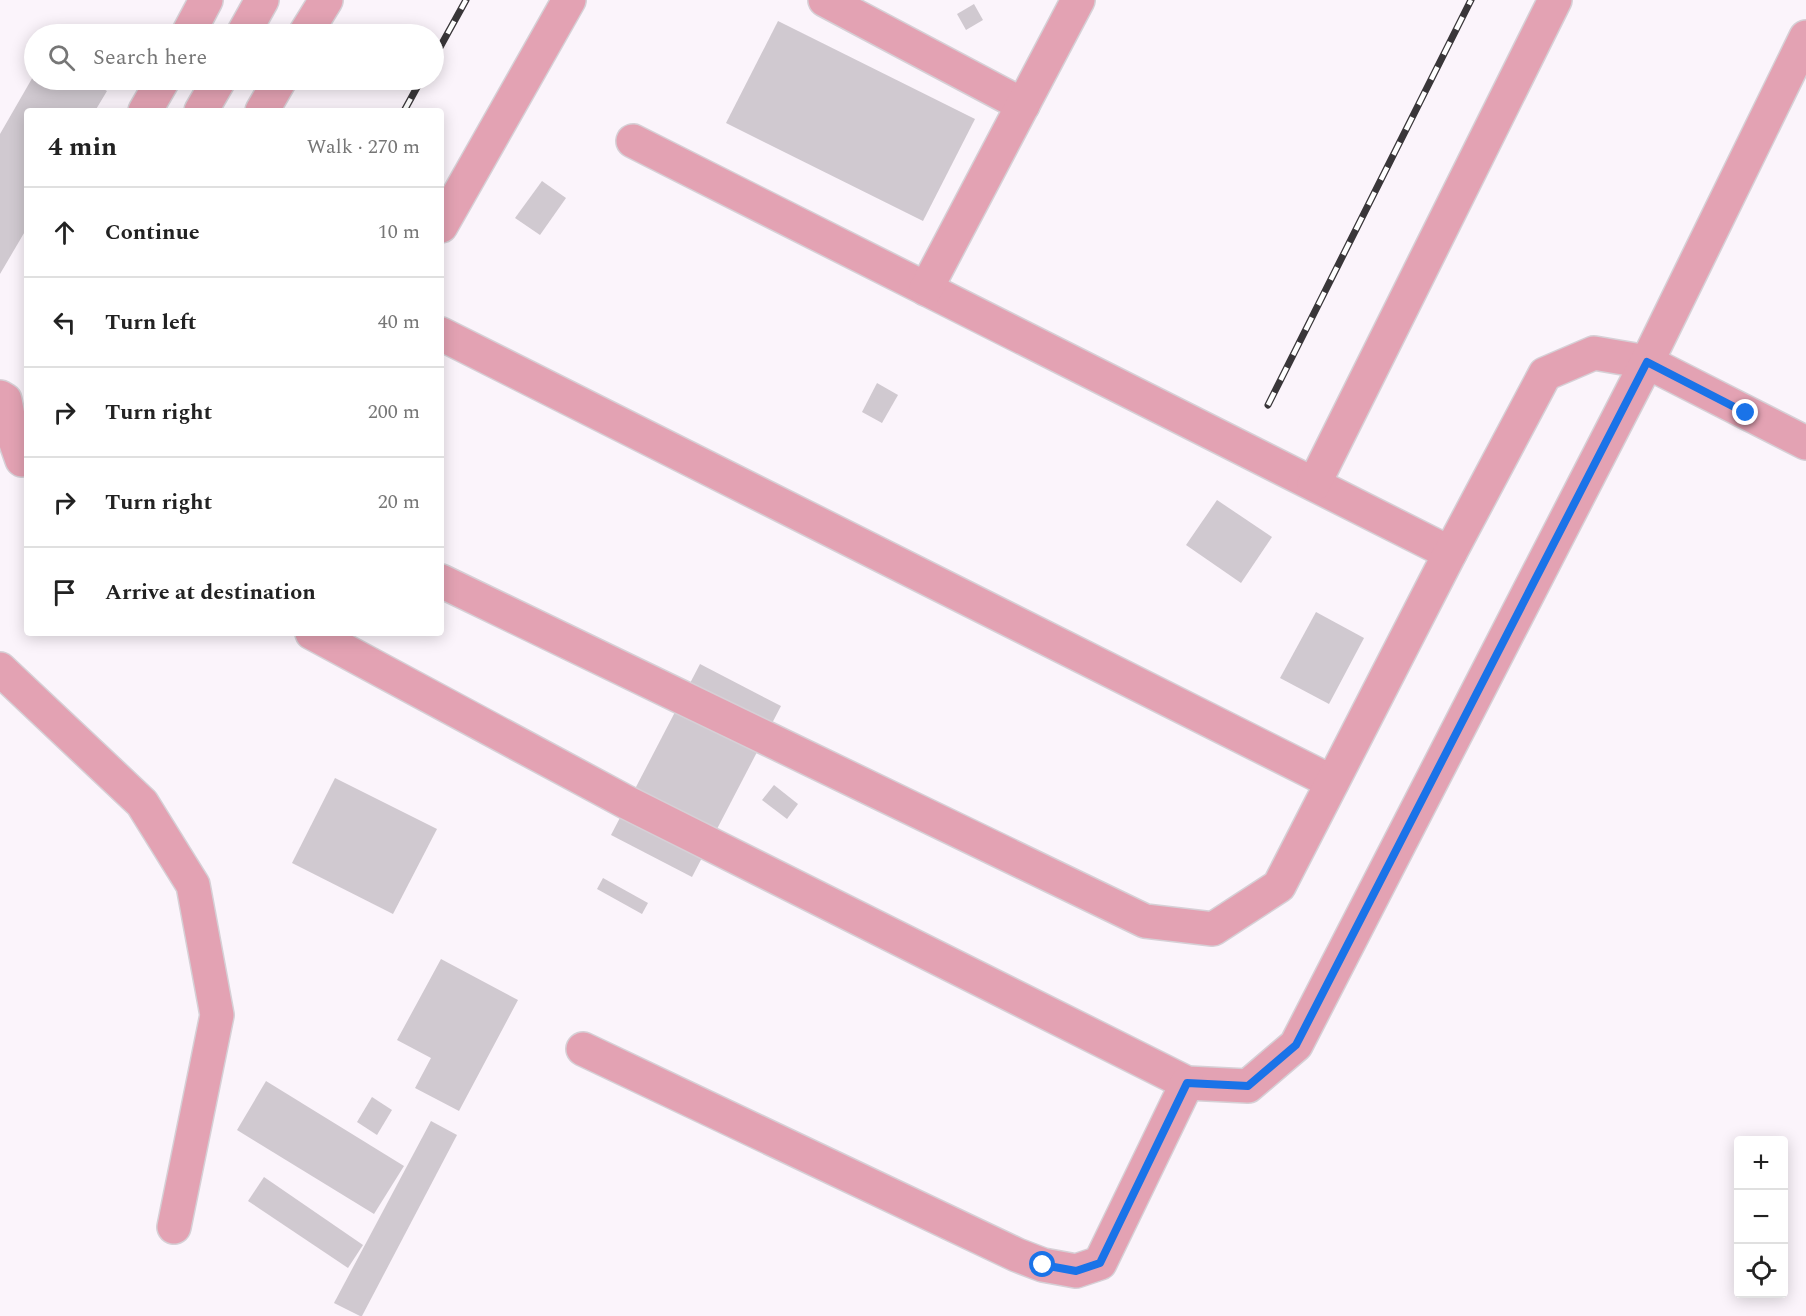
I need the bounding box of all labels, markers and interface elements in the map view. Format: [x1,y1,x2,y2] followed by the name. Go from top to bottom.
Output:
[24,24,444,90] search box
[45,41,78,74] icon: search
[93,41,207,74] text: Search here
[48,127,117,167] text: 4 min
[307,132,420,162] text: Walk · 270 m
[48,216,81,249] icon: ahead
[105,216,200,249] text: Continue
[378,217,420,247] text: 10 m
[48,306,81,339] icon: left
[105,306,197,339] text: Turn left
[378,307,420,337] text: 40 m
[48,396,81,429] icon: right
[105,396,212,429] text: Turn right
[368,397,420,427] text: 200 m
[1732,399,1758,425] route end
[48,486,81,519] icon: right
[105,486,212,519] text: Turn right
[378,487,420,517] text: 20 m
[48,576,81,609] icon: arrive
[105,576,316,609] text: Arrive at destination
[1734,1136,1788,1298] map controls
[1734,1136,1788,1190] button: +
[1734,1190,1788,1244] button: −
[1734,1244,1788,1298] button: locate
[1029,1251,1055,1277] route start

